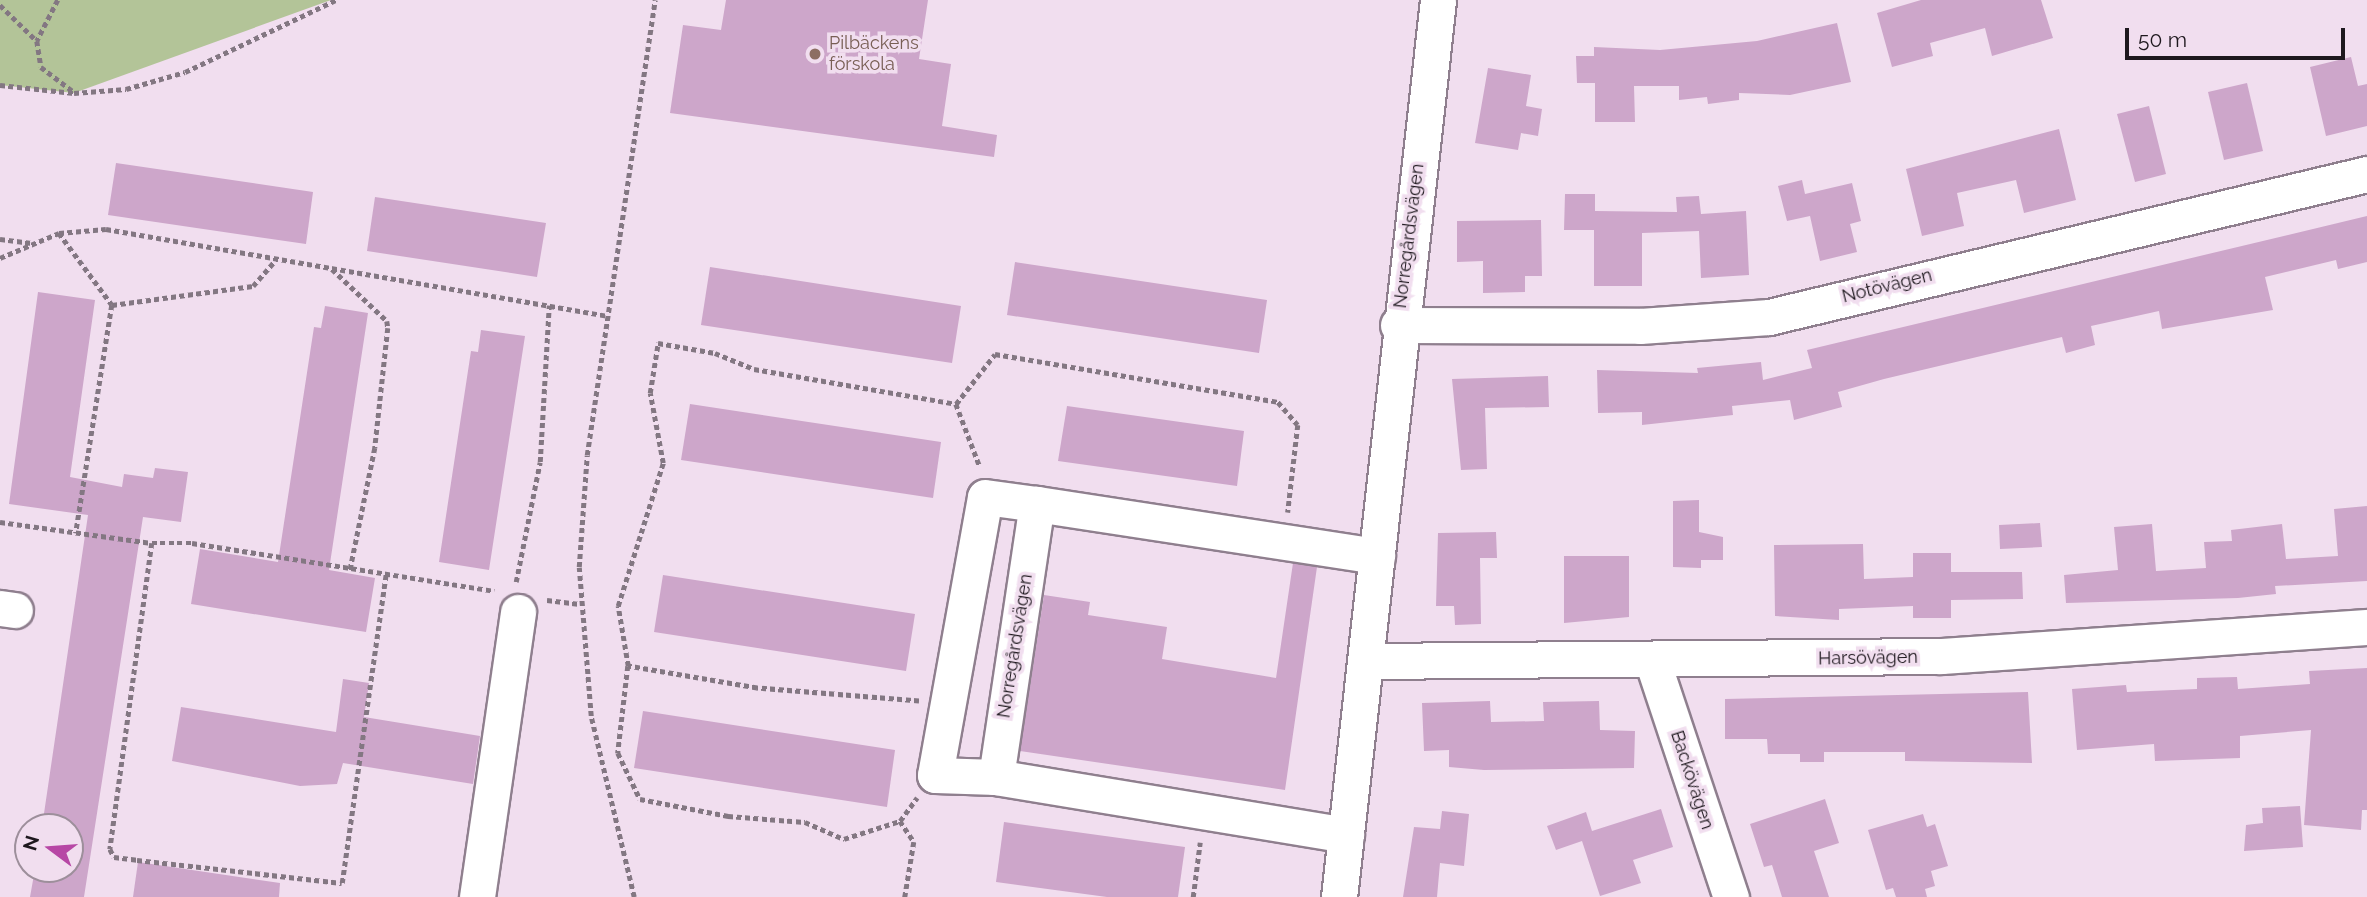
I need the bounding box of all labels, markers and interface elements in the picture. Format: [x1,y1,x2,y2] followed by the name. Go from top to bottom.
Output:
[2129,14,2350,58] scale bar
[2138,27,2187,52] text: 50 m
[829,33,919,76] place label: Pilbäckens förskola
[807,46,823,62] marker: Pilbäckens förskola
[1389,163,1429,309] street label: Norregårdsvägen
[1840,264,1934,308] street label: Notövägen
[993,572,1037,720] street label: Norregårdsvägen
[1818,646,1918,670] street label: Harsövägen
[1666,728,1718,832] street label: Backövägen
[14,813,84,883] north arrow
[18,833,43,853] text: N

